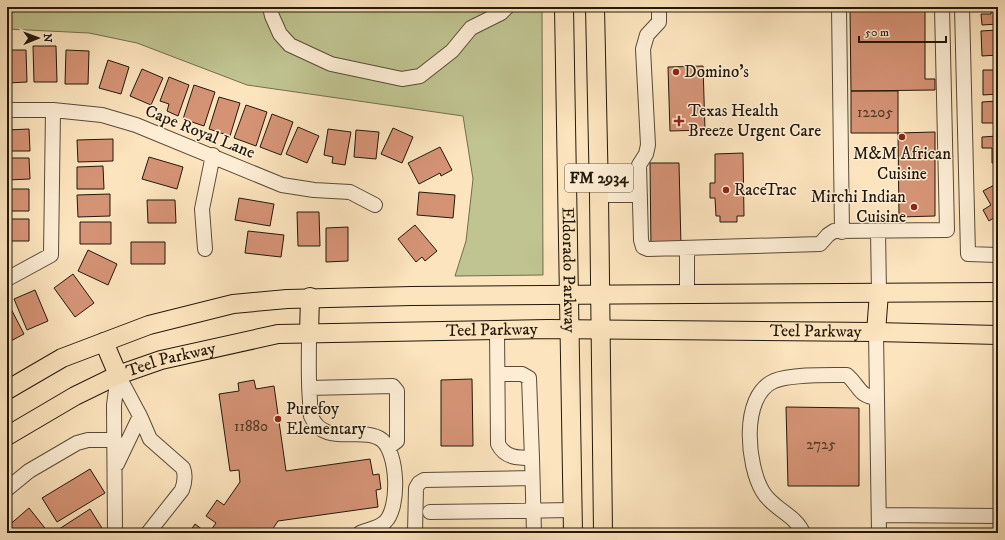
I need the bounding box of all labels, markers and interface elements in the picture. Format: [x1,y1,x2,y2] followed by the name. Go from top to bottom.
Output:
[18,18,58,58] north arrow
[859,18,946,44] scale bar
[865,25,889,40] text: 50 m
[40,33,54,42] text: N
[684,61,749,83] place label: Domino's
[671,67,681,77] marker: Domino's
[142,100,258,164] street label: Cape Royal Lane
[688,100,821,142] place label: Texas Health Breeze Urgent Care
[857,103,893,122] house number: 12205
[673,115,685,127] marker: Texas Health Breeze Urgent Care
[897,132,907,142] marker: M&M African Cuisine
[853,143,951,185] place label: M&M African Cuisine
[565,164,633,192] road number: FM 2934
[734,179,797,201] place label: RaceTrac
[721,185,731,195] marker: RaceTrac
[811,186,906,228] place label: Mirchi Indian Cuisine
[909,202,919,212] marker: Mirchi Indian Cuisine
[556,207,581,334] street label: Eldorado Parkway
[446,318,539,342] street label: Teel Parkway
[770,320,863,343] street label: Teel Parkway
[123,337,219,382] street label: Teel Parkway
[286,398,367,440] place label: Purefoy Elementary
[273,414,283,424] marker: Purefoy Elementary
[234,417,268,436] house number: 11880
[806,435,836,454] house number: 2725

